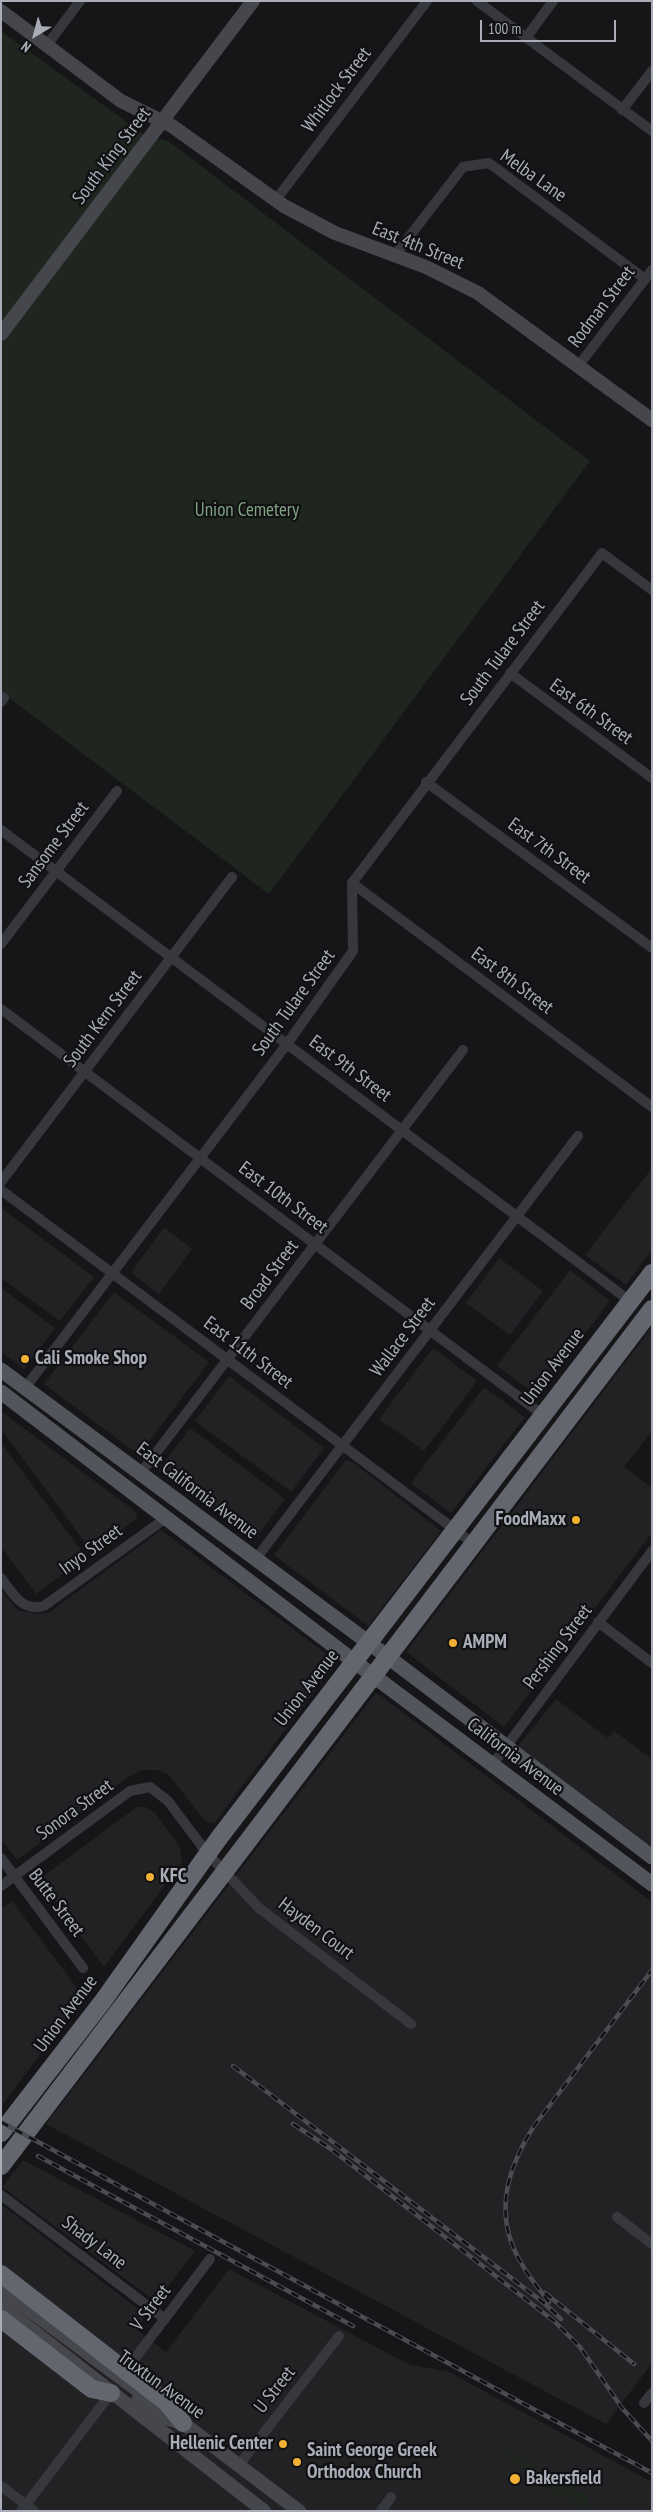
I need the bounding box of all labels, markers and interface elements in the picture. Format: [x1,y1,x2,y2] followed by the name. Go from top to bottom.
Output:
[10,10,60,60] north arrow
[483,10,619,42] scale bar
[488,19,521,38] text: 100 m
[18,38,34,56] text: N
[298,43,376,137] street label: Whitlock Street
[68,103,156,209] street label: South King Street
[495,145,571,207] street label: Melba Lane
[369,217,467,275] street label: East 4th Street
[564,262,640,352] street label: Rodman Street
[195,500,299,522] park label: Union Cemetery
[456,596,550,710] street label: South Tulare Street
[545,674,637,750] street label: East 6th Street
[14,797,94,893] street label: Sansome Street
[503,813,595,889] street label: East 7th Street
[466,943,558,1019] street label: East 8th Street
[248,945,340,1061] street label: South Tulare Street
[59,966,147,1072] street label: South Kern Street
[304,1031,396,1107] street label: East 9th Street
[234,1157,332,1239] street label: East 10th Street
[236,1236,304,1314] street label: Broad Street
[366,1293,440,1381] street label: Wallace Street
[199,1312,297,1394] street label: East 11th Street
[517,1324,589,1410] street label: Union Avenue
[35,1348,147,1370] place label: Cali Smoke Shop
[19,1353,31,1365] marker: Cali Smoke Shop
[132,1438,262,1544] street label: East California Avenue
[496,1509,566,1531] place label: FoodMaxx
[570,1514,582,1526] marker: FoodMaxx
[55,1520,127,1580] street label: Inyo Street
[519,1600,597,1694] street label: Pershing Street
[463,1632,507,1654] place label: AMPM
[447,1637,459,1649] marker: AMPM
[270,1645,344,1731] street label: Union Avenue
[462,1713,568,1801] street label: California Avenue
[32,1775,118,1845] street label: Sonora Street
[23,1865,89,1941] street label: Butte Street
[160,1866,187,1888] place label: KFC
[144,1871,156,1883] marker: KFC
[274,1893,358,1965] street label: Hayden Court
[30,1971,102,2057] street label: Union Avenue
[57,2211,131,2275] street label: Shady Lane
[126,2280,176,2336] street label: V Street
[113,2346,209,2424] street label: Truxtun Avenue
[250,2362,300,2418] street label: U Street
[170,2433,273,2455] place label: Hellenic Center
[277,2438,289,2450] marker: Hellenic Center
[307,2440,437,2484] place label: Saint George Greek Orthodox Church
[291,2456,303,2468] marker: Saint George Greek Orthodox Church
[526,2468,601,2490] place label: Bakersfield
[508,2472,522,2486] marker: Bakersfield

